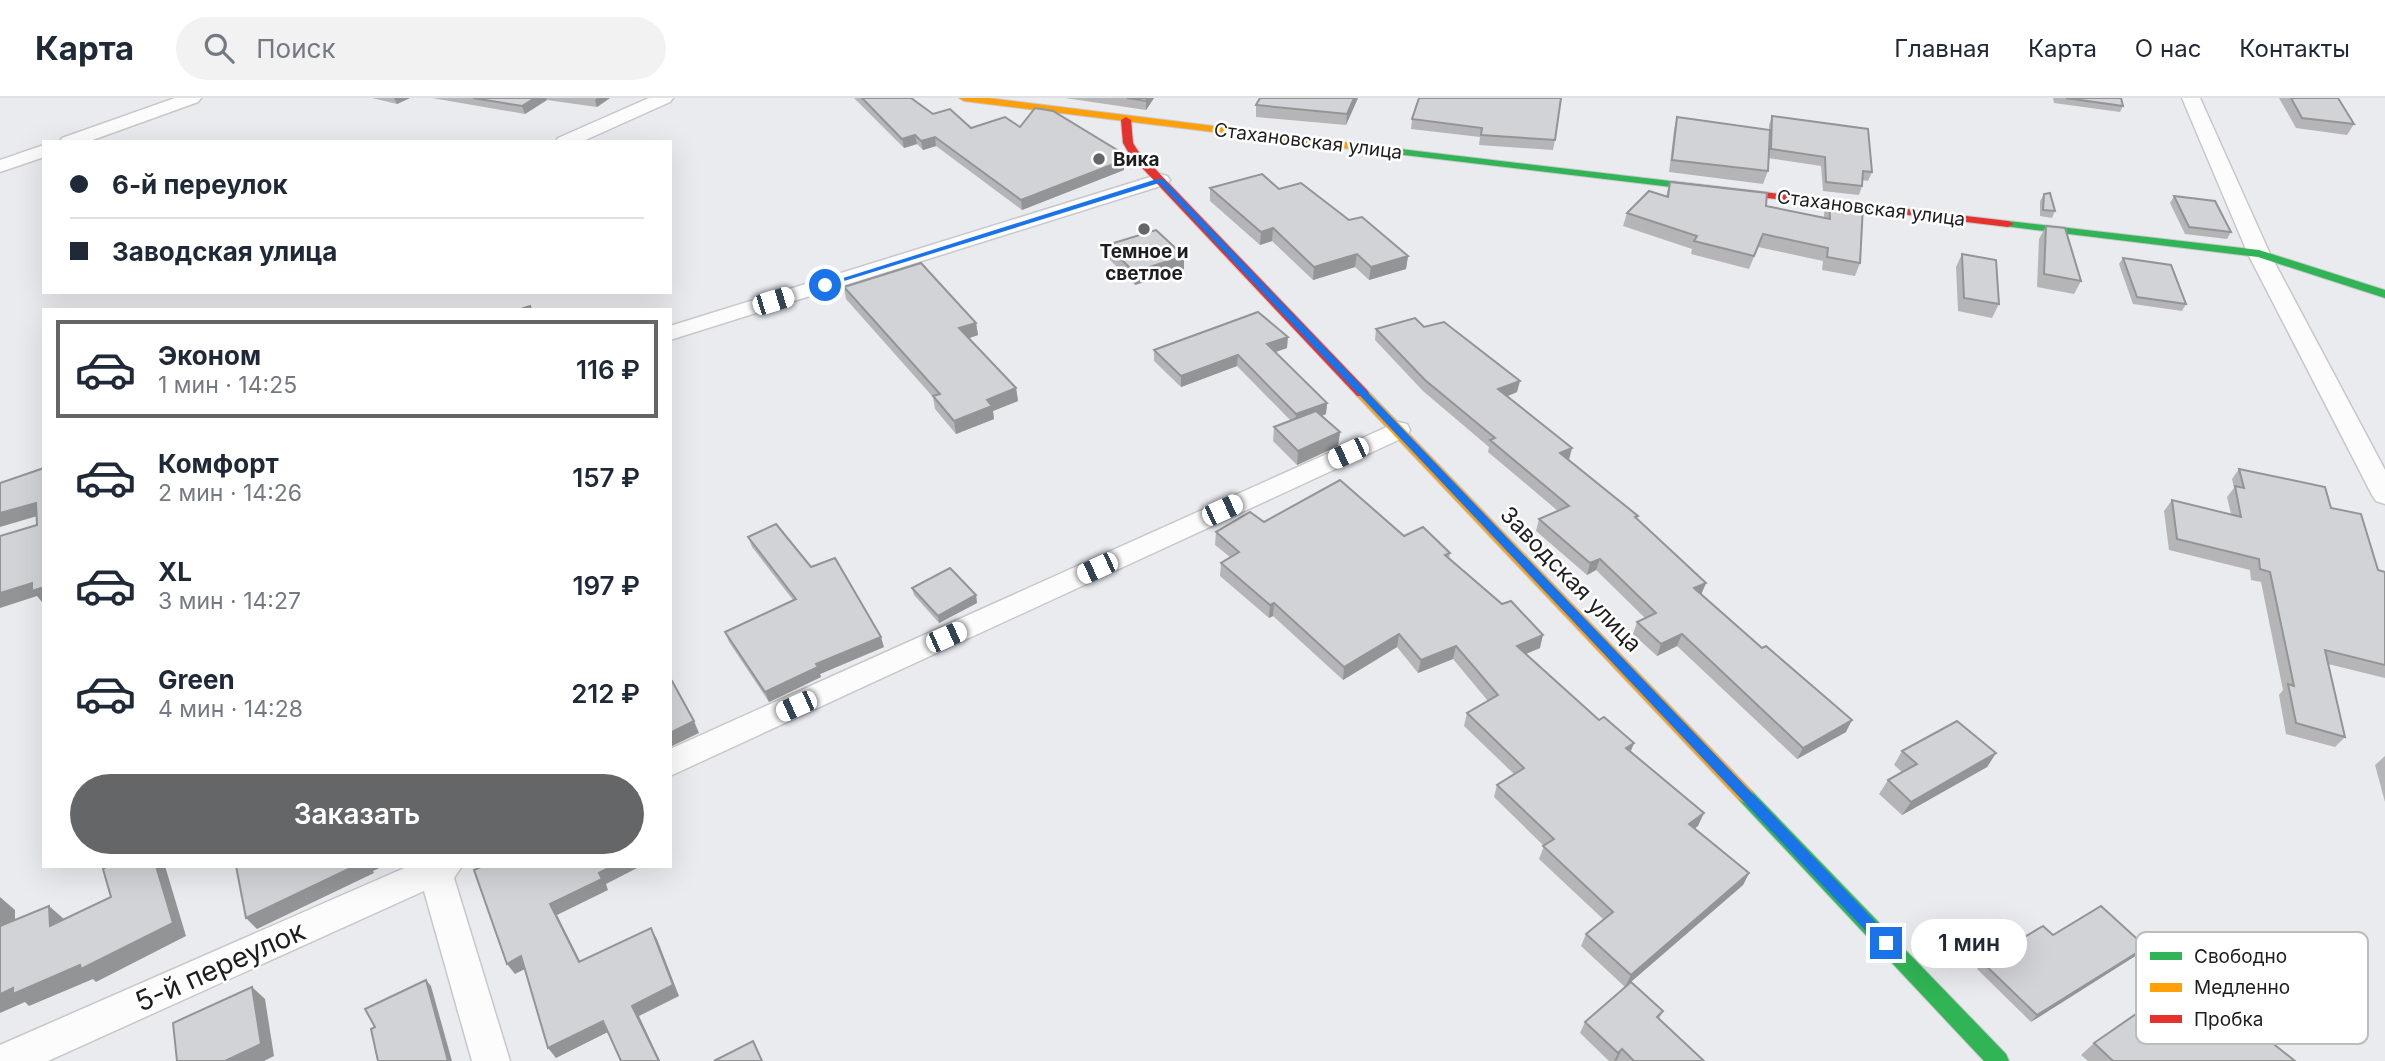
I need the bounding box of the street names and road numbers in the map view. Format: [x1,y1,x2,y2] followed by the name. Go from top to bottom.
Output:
[1213,118,1403,164] street label: Стахановская улица
[1776,185,1966,231] street label: Стахановская улица
[1494,500,1648,658] street label: Заводская улица
[130,913,310,1019] street label: 5-й переулок

